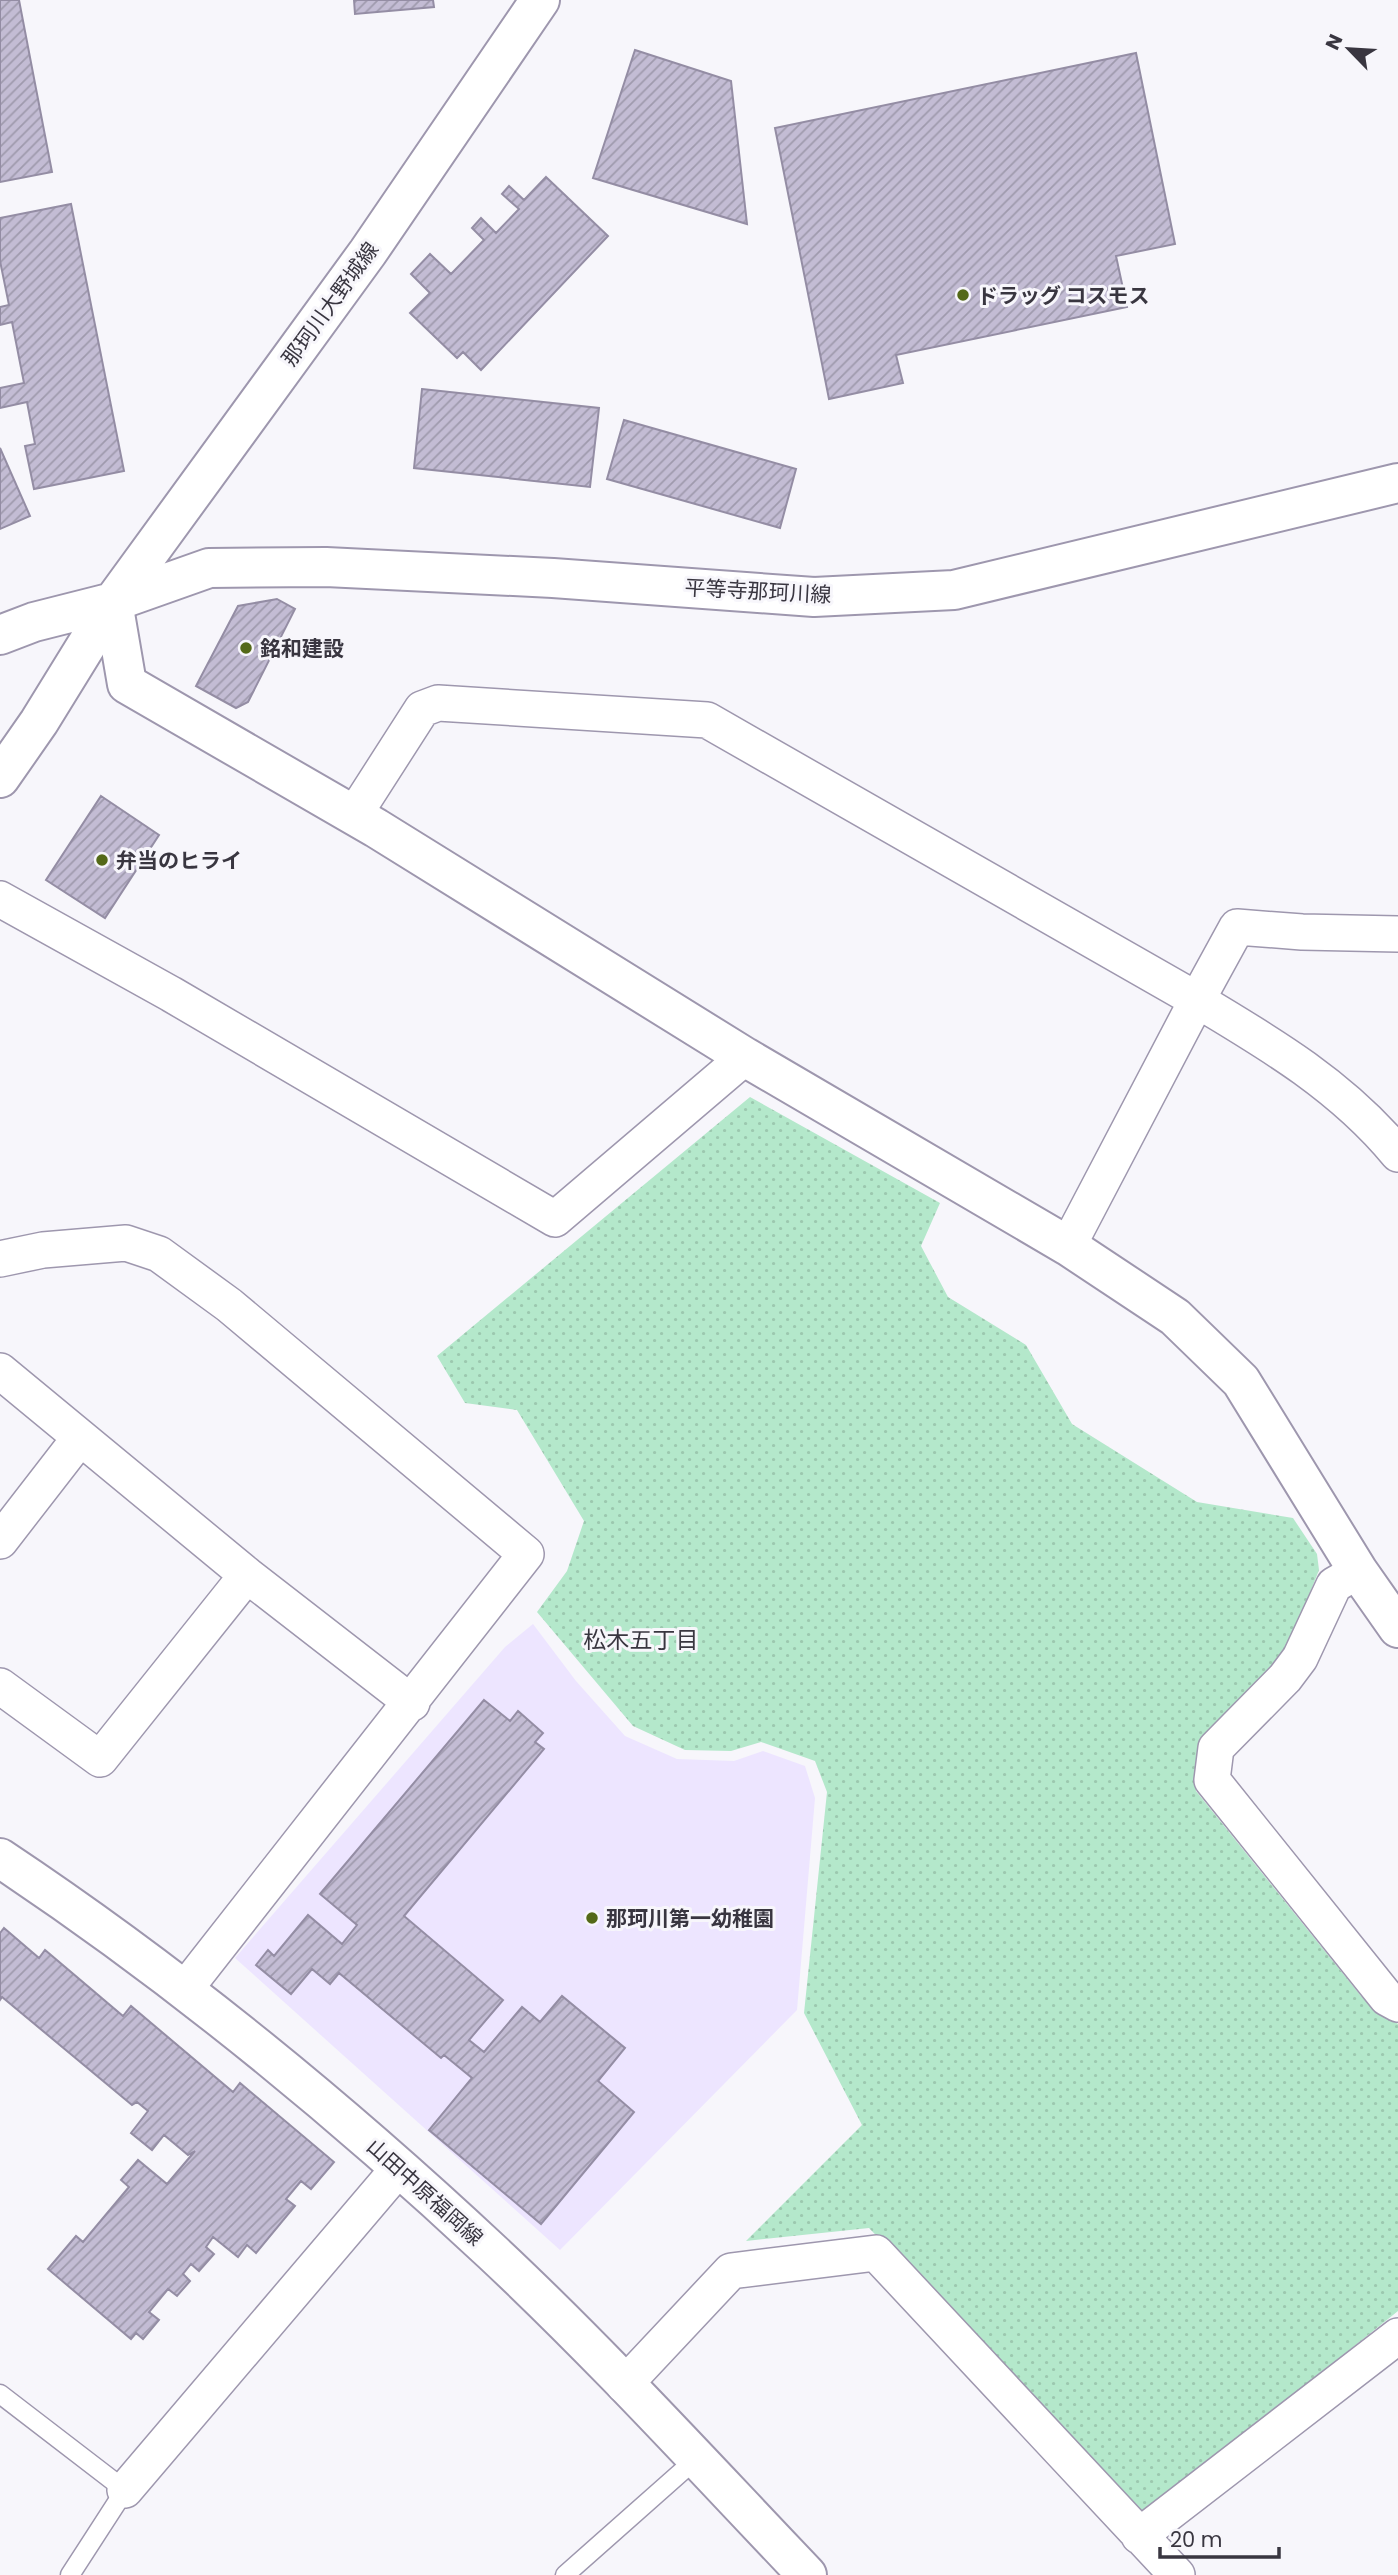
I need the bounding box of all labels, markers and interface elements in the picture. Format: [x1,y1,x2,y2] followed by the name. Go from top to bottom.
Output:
[1314,14,1384,84] north arrow
[1319,30,1349,54] text: N
[275,236,385,372] street label: 那珂川大野城線
[977,281,1149,310] place label: ドラッグ コスモス
[955,287,971,303] marker: ドラッグ コスモス
[684,573,832,609] street label: 平等寺那珂川線
[260,634,344,663] place label: 銘和建設
[238,640,254,656] marker: 銘和建設
[116,846,242,875] place label: 弁当のヒライ
[94,852,110,868] marker: 弁当のヒライ
[584,1624,699,1656] district label: 松木五丁目
[606,1904,774,1933] place label: 那珂川第一幼稚園
[584,1910,600,1926] marker: 那珂川第一幼稚園
[361,2132,489,2252] street label: 山田中原福岡線
[1160,2516,1279,2560] scale bar
[1170,2525,1223,2554] text: 20 m

